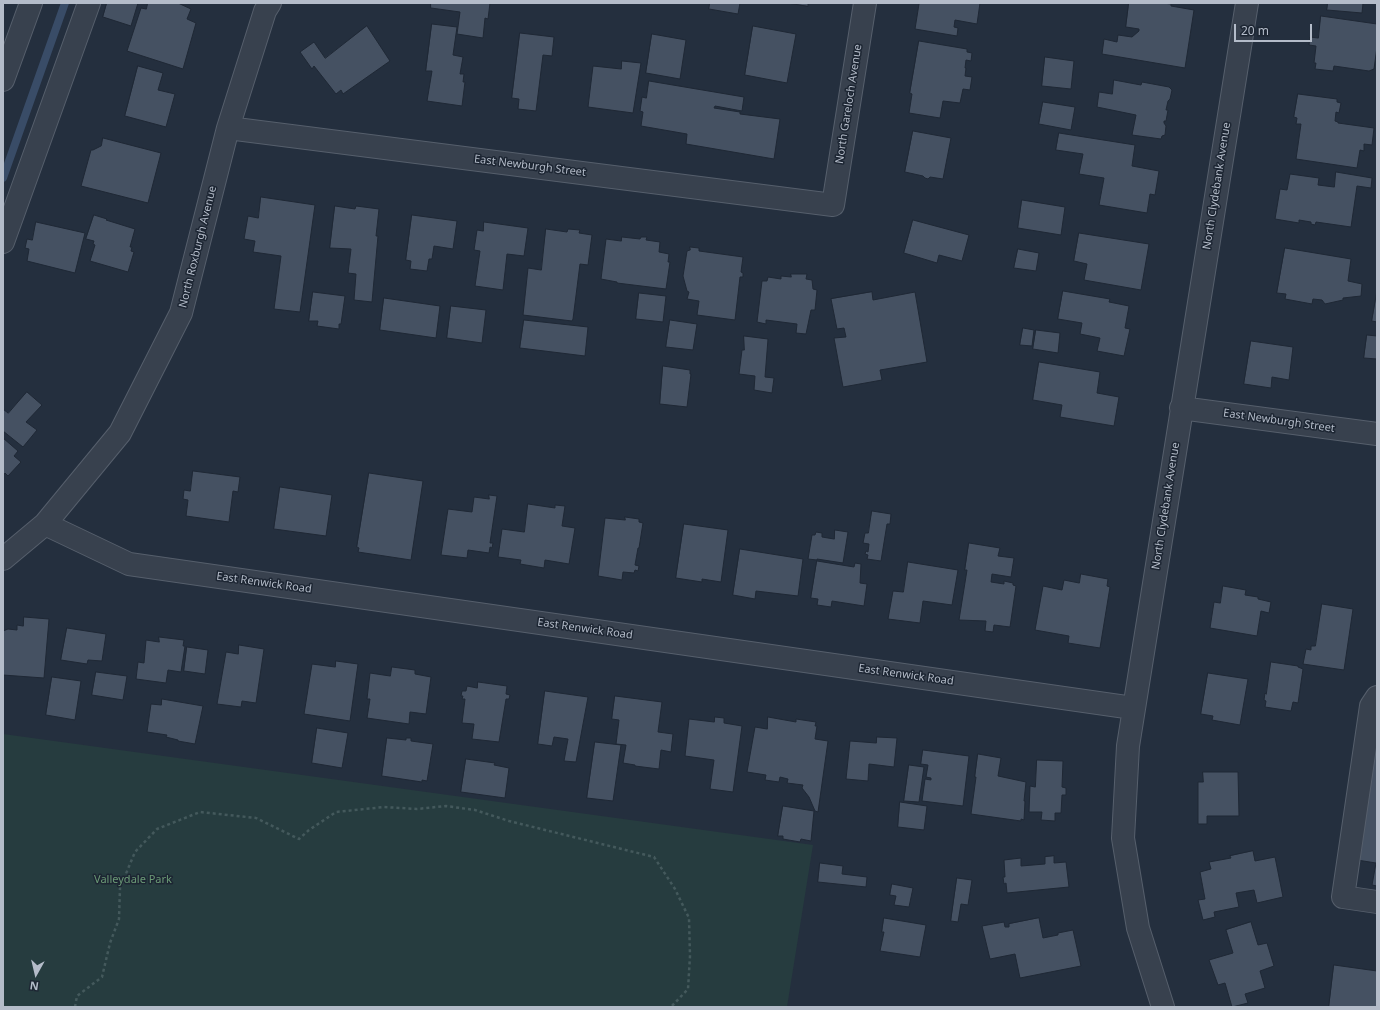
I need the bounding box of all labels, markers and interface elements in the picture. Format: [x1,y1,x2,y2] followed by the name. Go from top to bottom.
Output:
[1236,16,1314,42] scale bar
[1241,22,1269,39] text: 20 m
[833,43,865,165] street label: North Gareloch Avenue
[1200,121,1234,251] street label: North Clydebank Avenue
[473,153,587,179] street label: East Newburgh Street
[176,185,220,309] street label: North Roxburgh Avenue
[1222,407,1336,435] street label: East Newburgh Street
[1149,441,1183,571] street label: North Clydebank Avenue
[215,570,313,596] street label: East Renwick Road
[536,616,634,642] street label: East Renwick Road
[857,662,955,688] street label: East Renwick Road
[94,873,172,887] park label: Valleydale Park
[16,954,56,994] north arrow
[29,978,40,994] text: N

